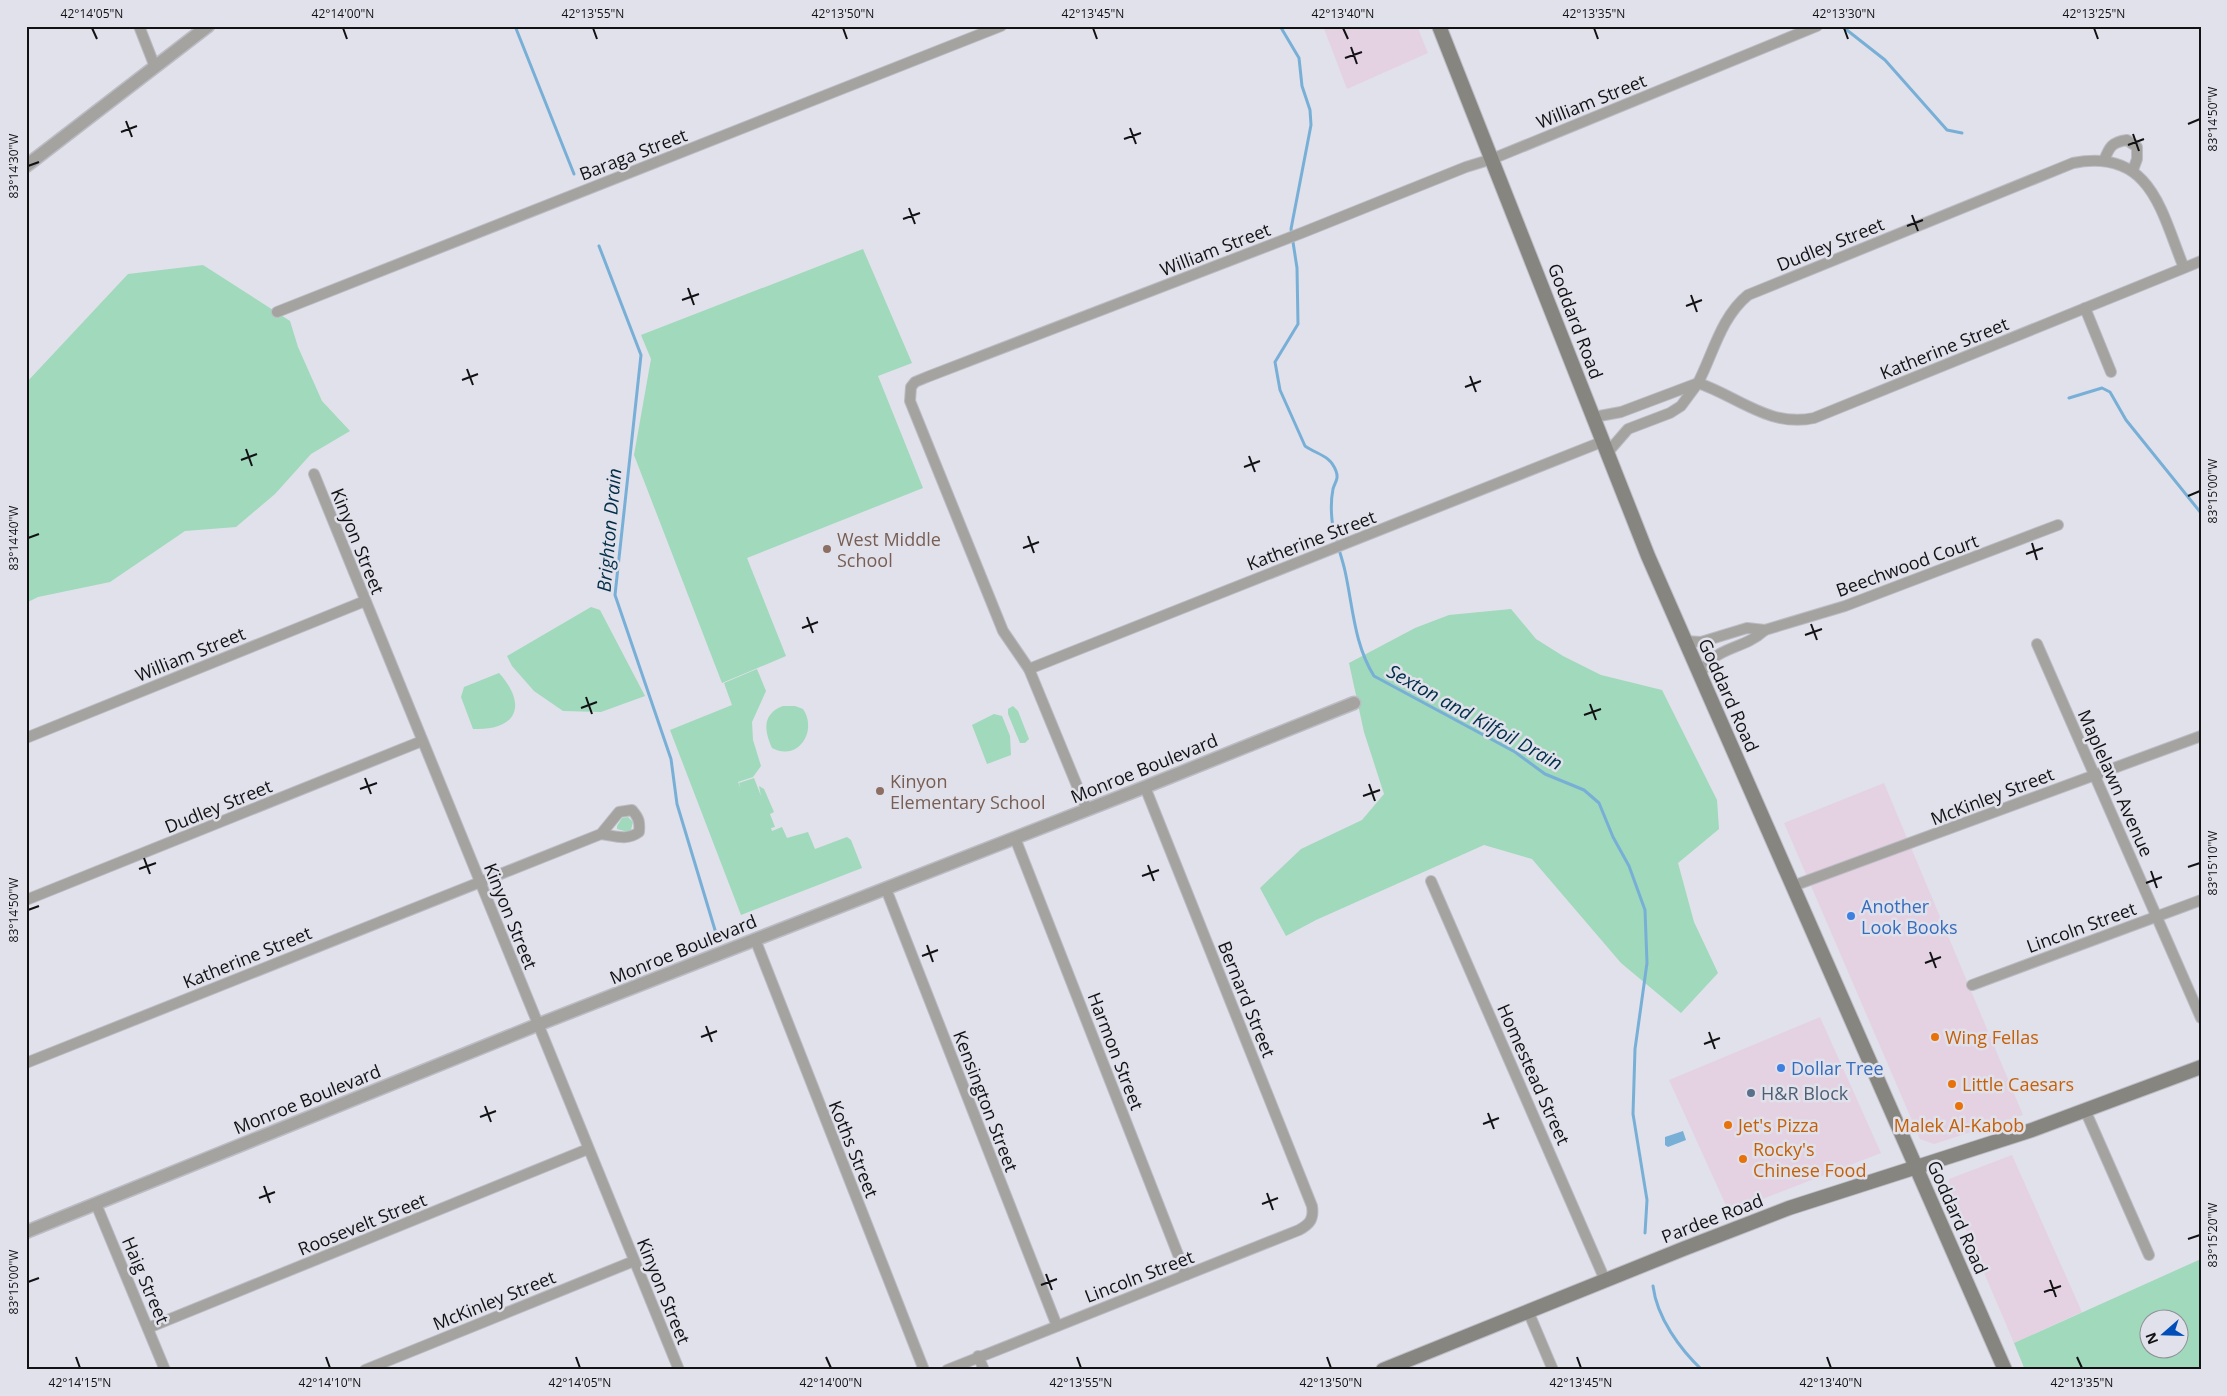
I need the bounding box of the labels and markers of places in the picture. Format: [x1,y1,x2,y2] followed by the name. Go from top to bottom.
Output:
[837,527,941,572] place label: West Middle School
[821,543,833,555] marker: West Middle School
[890,769,1046,814] place label: Kinyon Elementary School
[874,785,886,797] marker: Kinyon Elementary School
[1861,894,1958,939] place label: Another Look Books
[1845,910,1857,922] marker: Another Look Books
[1945,1025,2039,1049] place label: Wing Fellas
[1929,1031,1941,1043] marker: Wing Fellas
[1791,1056,1884,1080] place label: Dollar Tree
[1775,1062,1787,1074] marker: Dollar Tree
[1962,1072,2074,1096] place label: Little Caesars
[1946,1078,1958,1090] marker: Little Caesars
[1761,1081,1849,1105] place label: H&R Block
[1745,1087,1757,1099] marker: H&R Block
[1953,1100,1965,1112] marker: Malek Al-Kabob
[1736,1113,1819,1137] place label: Jet's Pizza
[1894,1113,2024,1137] place label: Malek Al-Kabob
[1722,1119,1734,1131] marker: Jet's Pizza
[1753,1137,1866,1182] place label: Rocky's Chinese Food
[1737,1153,1749,1165] marker: Rocky's Chinese Food

